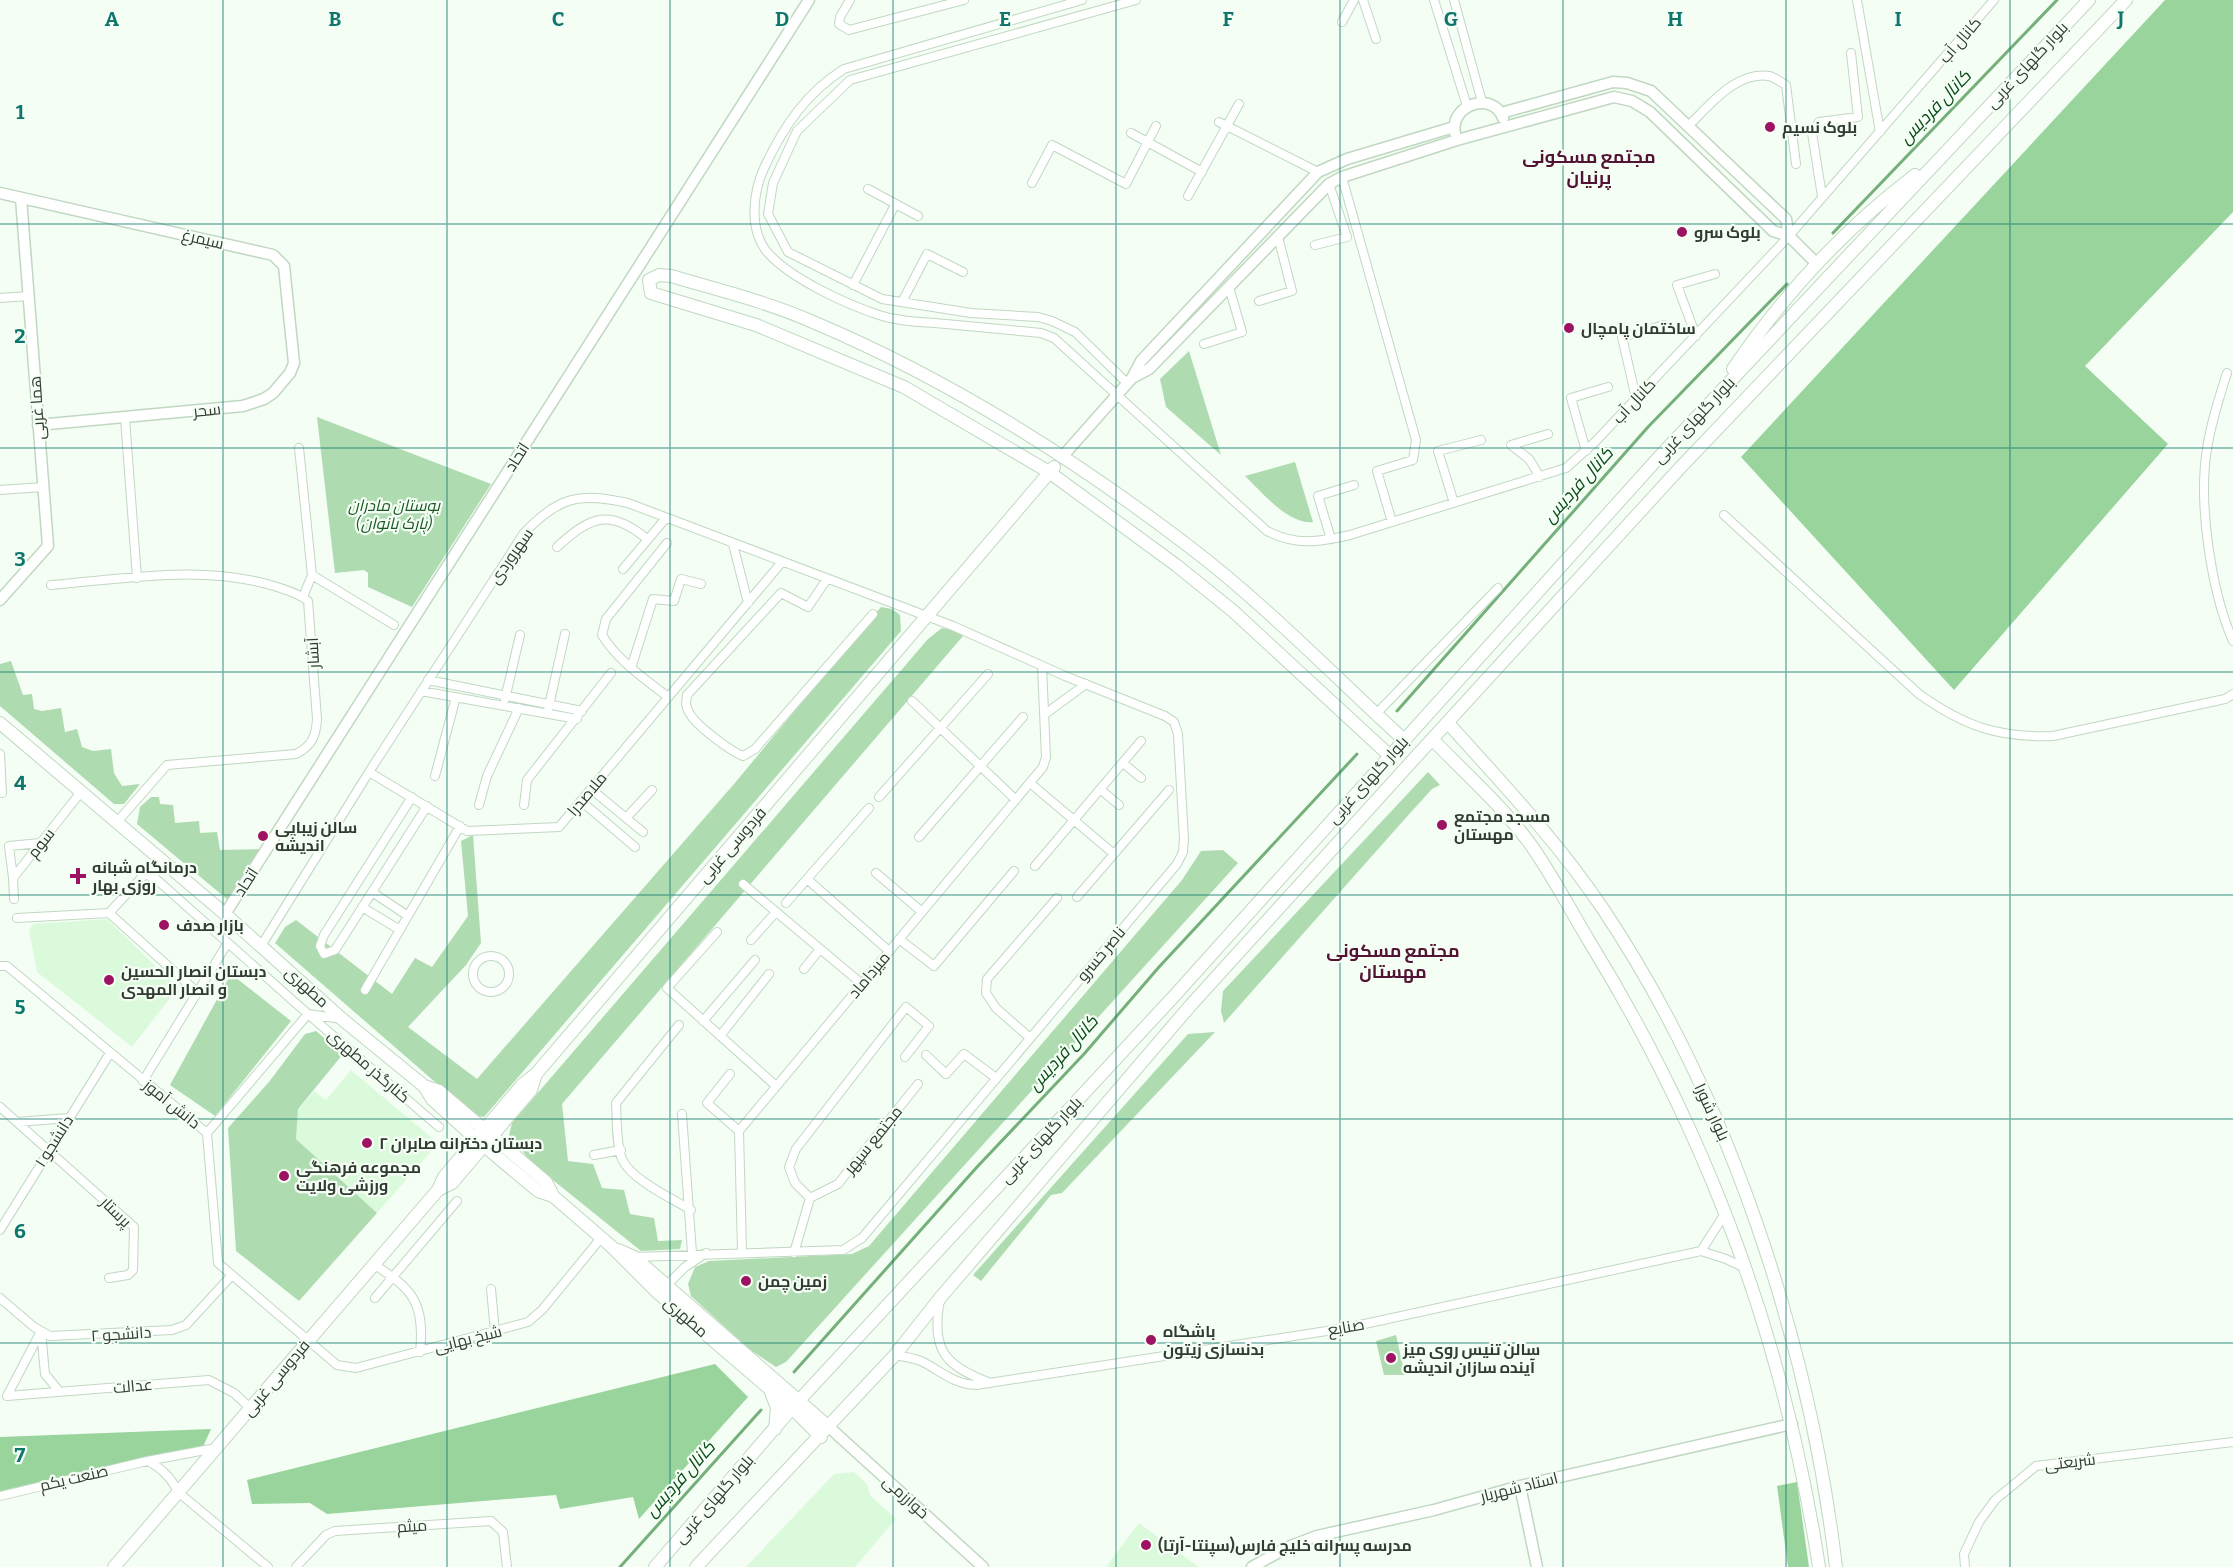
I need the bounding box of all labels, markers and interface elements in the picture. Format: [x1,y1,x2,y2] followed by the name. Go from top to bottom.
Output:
[105,7,120,31] text: A
[329,7,342,31] text: B
[552,7,564,31] text: C
[775,7,789,31] text: D
[999,7,1011,31] text: E
[1222,7,1234,31] text: F
[1444,7,1458,31] text: G
[1667,7,1683,31] text: H
[1894,7,1902,31] text: I
[2117,7,2125,31] text: J
[1935,13,1986,67] street label: کانال آب
[1982,18,2073,113] street label: بلوار گلهای غربی
[1894,65,1976,149] water label: کانال فردیس
[16,100,25,124] text: 1
[1782,118,1857,139] place label: بلوک نسیم
[1763,120,1777,134] marker: بلوک نسیم
[1522,146,1656,190] district label: مجتمع مسکونی پرنیان
[1694,223,1761,242] place label: بلوک سرو
[180,225,226,255] street label: سیمرغ
[1675,225,1689,239] marker: بلوک سرو
[1581,319,1696,340] place label: ساختمان پامچال
[1562,321,1576,335] marker: ساختمان پامچال
[14,324,26,348] text: 2
[1649,373,1740,468] street label: بلوار گلهای غربی
[25,375,50,441] street label: هما غربی
[1608,375,1660,428] street label: کانال آب
[191,399,222,421] street label: سحر
[501,439,533,475] street label: اتحاد
[1538,442,1618,527] water label: کانال فردیس
[348,496,441,534] park label: بوستان مادران (پارک بانوان)
[485,525,538,588] street label: سهروردی
[14,547,26,571] text: 3
[303,636,323,670] street label: آبشار
[1324,732,1413,828] street label: بلوار گلهای غربی
[563,768,611,820] street label: ملاصدرا
[14,771,26,795] text: 4
[694,803,771,887] street label: فردوسی غربی
[1454,807,1550,844] place label: مسجد مجتمع مهستان
[275,818,357,855] place label: سالن زیبایی اندیشه
[1435,818,1449,832] marker: مسجد مجتمع مهستان
[24,824,60,863] street label: سوم
[256,829,270,843] marker: سالن زیبایی اندیشه
[91,858,197,895] place label: درمانگاه شبانه روزی بهار
[230,864,262,900] street label: اتحاد
[69,867,87,885] marker: درمانگاه شبانه روزی بهار
[176,916,244,935] place label: بازار صدف
[157,918,171,932] marker: بازار صدف
[1073,923,1129,985] street label: ناصر خسرو
[1326,940,1460,983] district label: مجتمع مسکونی مهستان
[844,948,894,1002] street label: میرداماد
[121,962,266,999] place label: دبستان انصار الحسین و انصار المهدی
[281,963,333,1012] street label: مطهری
[102,973,116,987] marker: دبستان انصار الحسین و انصار المهدی
[15,995,26,1019] text: 5
[1023,1010,1103,1095] water label: کانال فردیس
[323,1025,414,1108] street label: کنارگذر مطهری
[138,1075,204,1133] street label: دانش آموز
[1690,1080,1734,1144] street label: بلوار شورا
[996,1093,1087,1188] street label: بلوار گلهای غربی
[839,1102,908,1180] street label: مجتمع سپهر
[31,1112,77,1170] street label: دانشجو ۱
[379,1134,542,1153] place label: دبستان دخترانه صابران ۲
[360,1136,374,1150] marker: دبستان دخترانه صابران ۲
[296,1158,421,1195] place label: مجموعه فرهنگی ورزشی ولایت
[277,1169,291,1183] marker: مجموعه فرهنگی ورزشی ولایت
[94,1192,136,1233] street label: پرستار
[14,1219,26,1243] text: 6
[758,1272,827,1293] place label: زمین چمن
[739,1274,753,1288] marker: زمین چمن
[660,1293,712,1342] street label: مطهری
[1326,1314,1366,1342] street label: صنایع
[432,1321,504,1359] street label: شیخ بهایی
[90,1322,152,1346] street label: دانشجو ۲
[1163,1322,1264,1359] place label: باشگاه بدنسازی زیتون
[1144,1333,1158,1347] marker: باشگاه بدنسازی زیتون
[238,1336,314,1421] street label: فردوسی غربی
[1402,1340,1540,1377] place label: سالن تنیس روی میز آینده سازان اندیشه
[1384,1351,1398,1365] marker: سالن تنیس روی میز آینده سازان اندیشه
[112,1375,154,1397] street label: عدالت
[640,1436,720,1521] water label: کانال فردیس
[15,1443,26,1467] text: 7
[2044,1449,2097,1476] street label: شریعتی
[670,1451,758,1548] street label: بلوار گلهای غربی
[38,1461,111,1497] street label: صنعت یکم
[1477,1468,1560,1507] street label: استاد شهریار
[878,1471,933,1523] street label: خوارزمی
[396,1515,428,1539] street label: میثم
[1158,1536,1412,1557] place label: مدرسه پسرانه خلیج فارس(سپنتا-آرتا)
[1139,1538,1153,1552] marker: مدرسه پسرانه خلیج فارس(سپنتا-آرتا)

